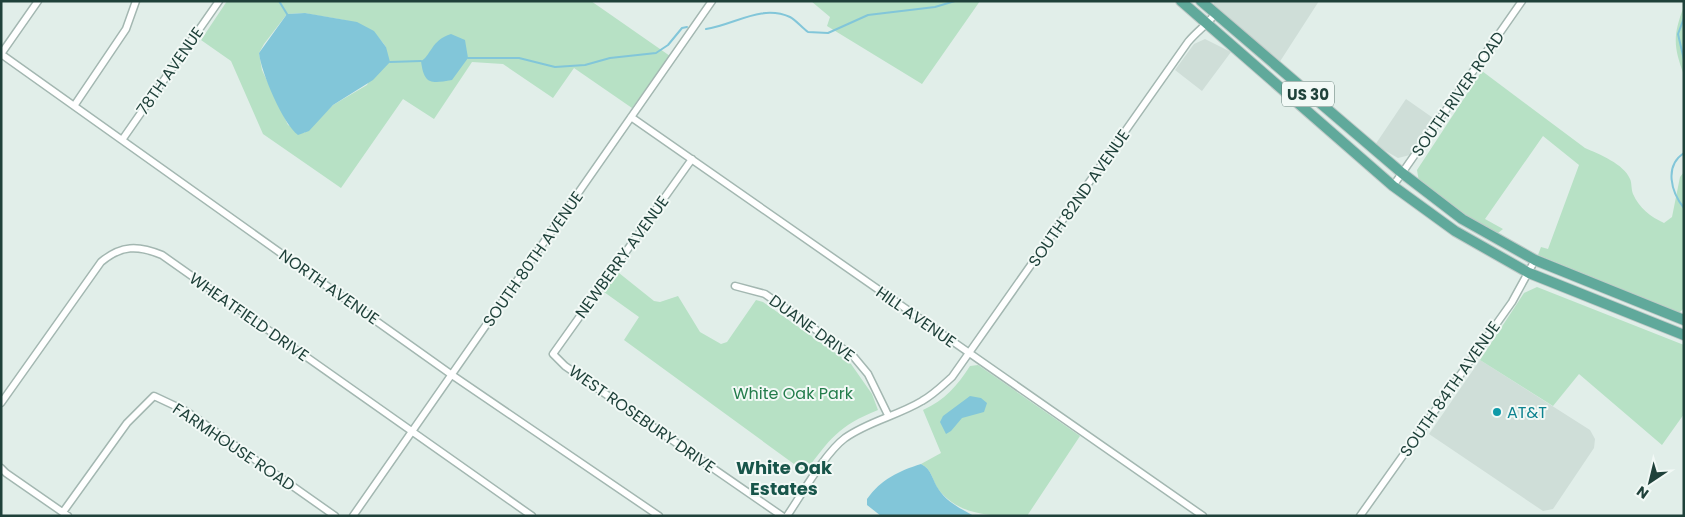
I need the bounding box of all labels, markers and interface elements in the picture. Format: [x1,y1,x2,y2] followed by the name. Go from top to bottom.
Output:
[131,22,209,120] street label: 78TH AVENUE
[1406,27,1510,161] street label: SOUTH RIVER ROAD
[1282,82,1334,106] road number: US 30
[1023,125,1135,271] street label: SOUTH 82ND AVENUE
[477,186,589,332] street label: SOUTH 80TH AVENUE
[570,191,674,323] street label: NEWBERRY AVENUE
[274,244,384,330] street label: NORTH AVENUE
[185,267,313,367] street label: WHEATFIELD DRIVE
[871,281,961,353] street label: HILL AVENUE
[765,289,859,367] street label: DUANE DRIVE
[1394,316,1506,462] street label: SOUTH 84TH AVENUE
[564,360,720,478] street label: WEST ROSEBURY DRIVE
[733,382,854,405] park label: White Oak Park
[168,397,300,497] street label: FARMHOUSE ROAD
[1507,401,1547,424] place label: AT&T
[1491,406,1503,418] marker: AT&T
[736,455,833,501] district label: White Oak Estates
[1625,457,1675,507] north arrow
[1632,481,1653,504] text: N

